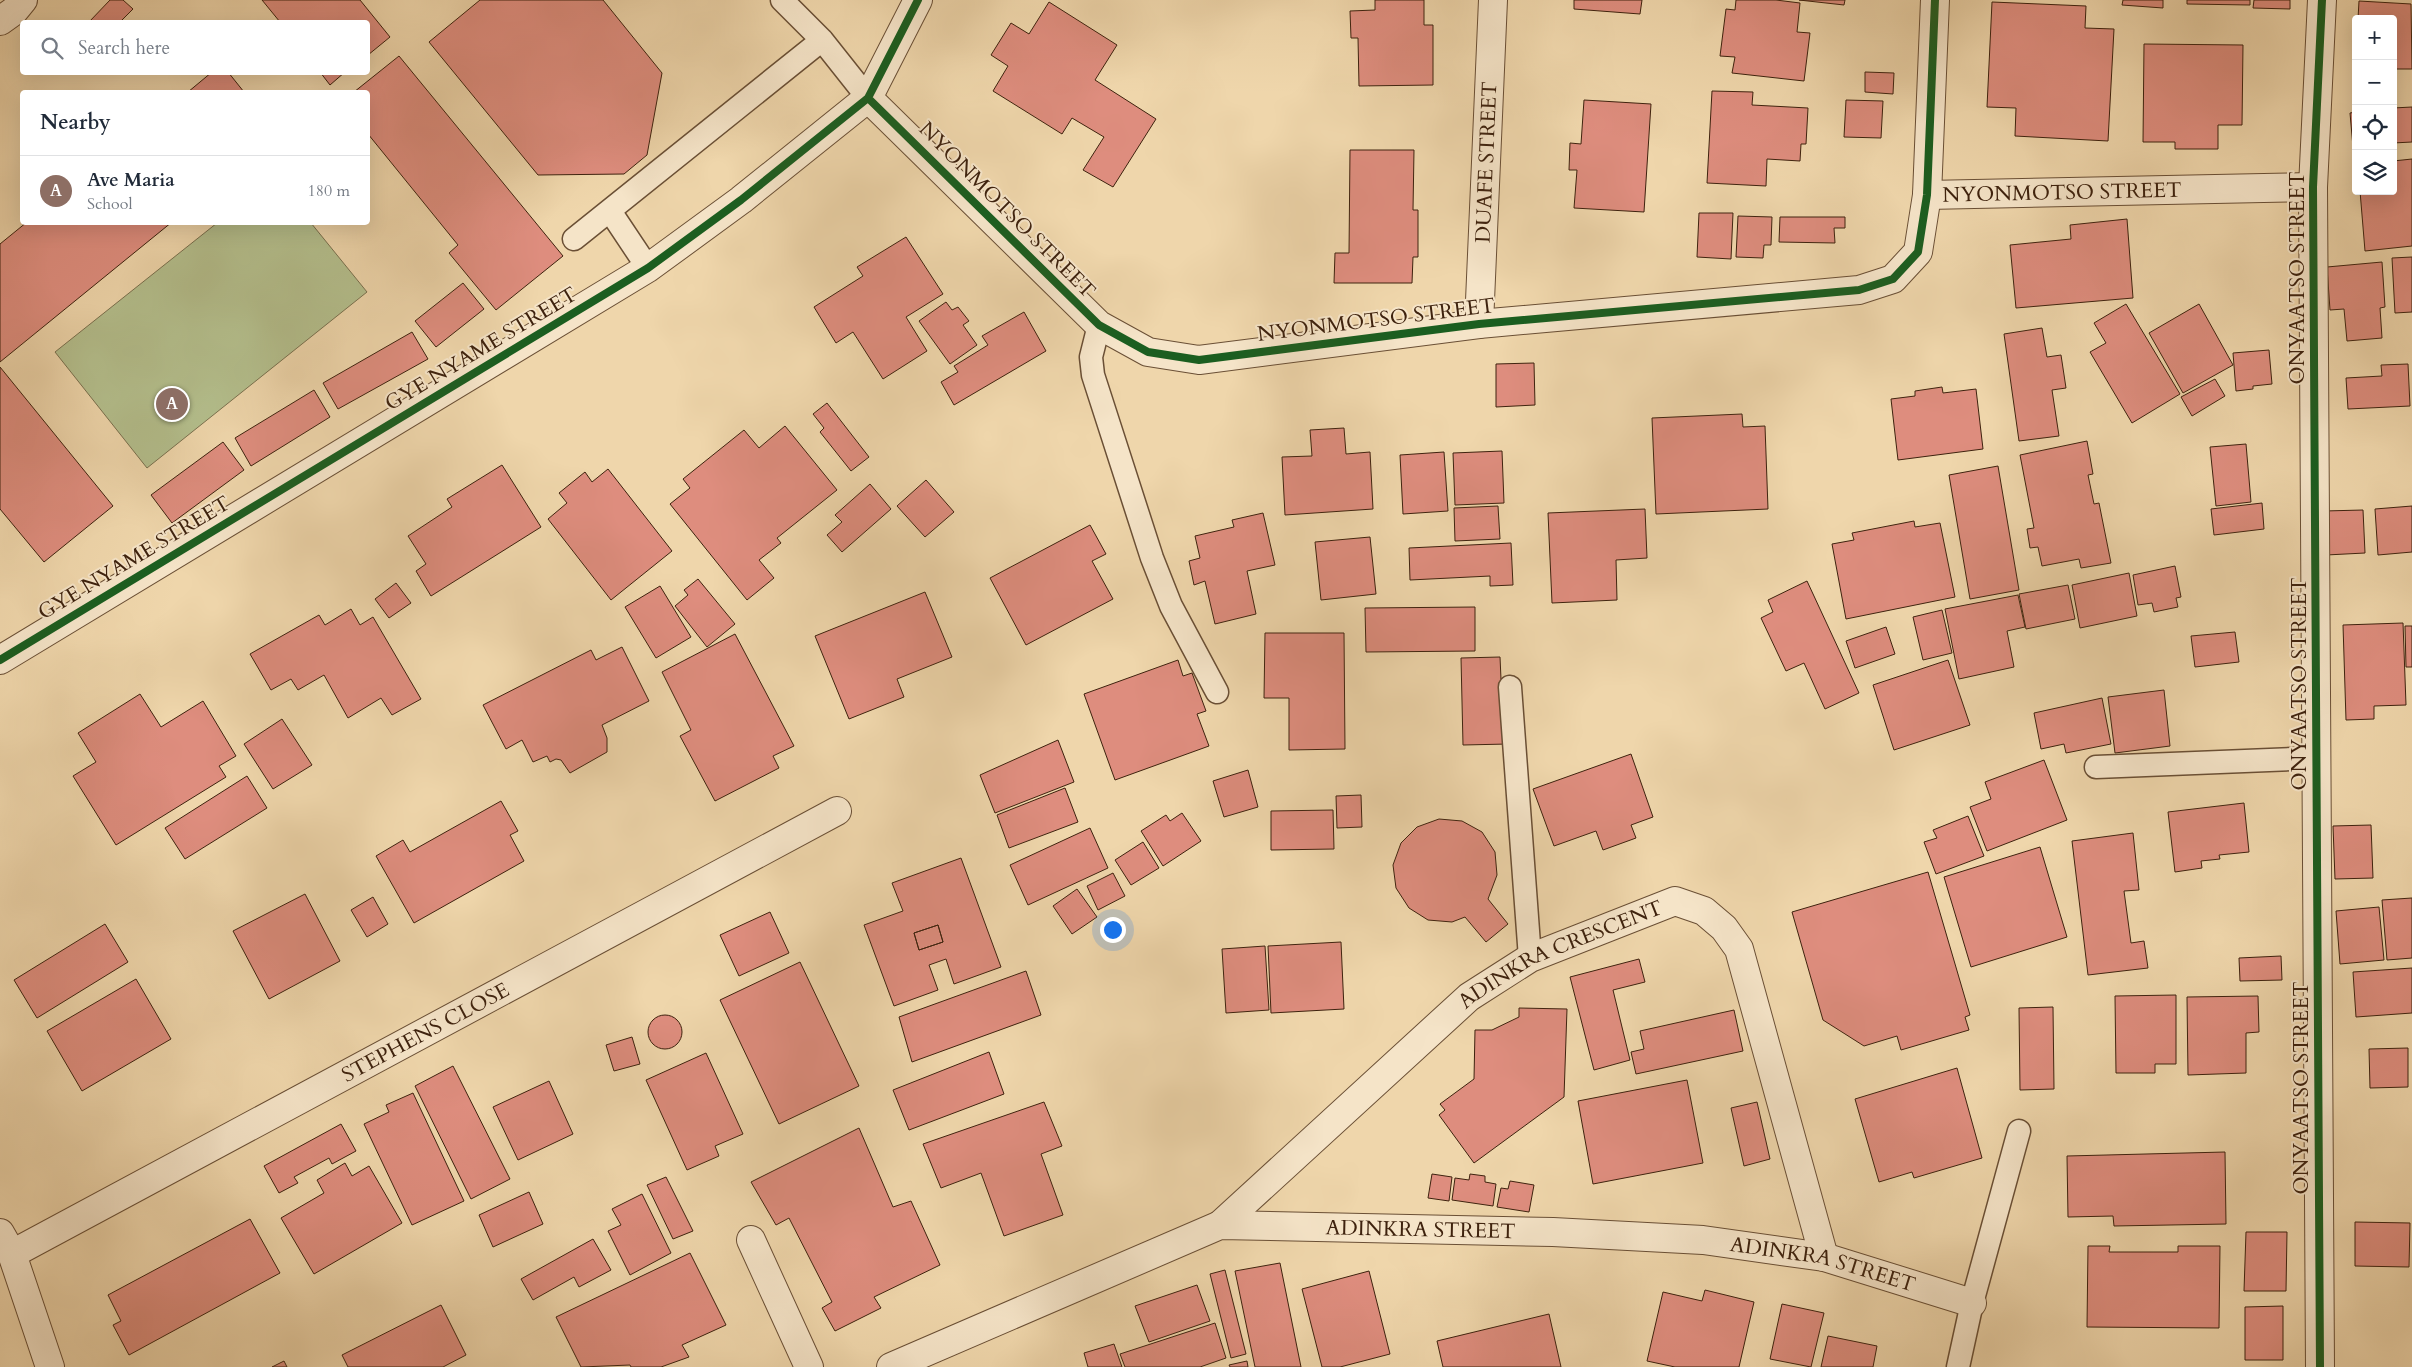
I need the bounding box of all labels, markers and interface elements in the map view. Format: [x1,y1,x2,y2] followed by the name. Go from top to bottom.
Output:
[2352,15,2397,195] map controls
[2352,15,2397,60] button: +
[20,20,370,75] search box
[38,34,66,62] icon: search
[78,35,170,61] text: Search here
[2352,60,2397,105] button: −
[1468,81,1504,243] street label: DUAFE STREET
[2352,105,2397,150] button: locate
[40,108,111,137] text: Nearby
[912,115,1102,305] street label: NYONMOTSO STREET
[2352,150,2397,195] button: layers
[87,167,175,193] text: Ave Maria
[2283,171,2312,385] street label: ONYAATSO STREET
[1942,175,2182,209] street label: NYONMOTSO STREET
[50,180,62,202] text: A
[308,180,350,202] text: 180 m
[87,193,132,215] text: School
[379,280,583,418] street label: GYE NYAME STREET
[1256,291,1496,349] street label: NYONMOTSO STREET
[156,385,188,423] pin: A
[32,489,236,627] street label: GYE NYAME STREET
[2285,577,2314,791] street label: ONYAATSO STREET
[1451,893,1667,1015] street label: ADINKRA CRESCENT
[1100,917,1126,943] your location
[336,975,514,1089] street label: STEPHENS CLOSE
[2287,981,2316,1195] street label: ONYAATSO STREET
[1325,1213,1516,1246] street label: ADINKRA STREET
[1728,1229,1919,1299] street label: ADINKRA STREET

